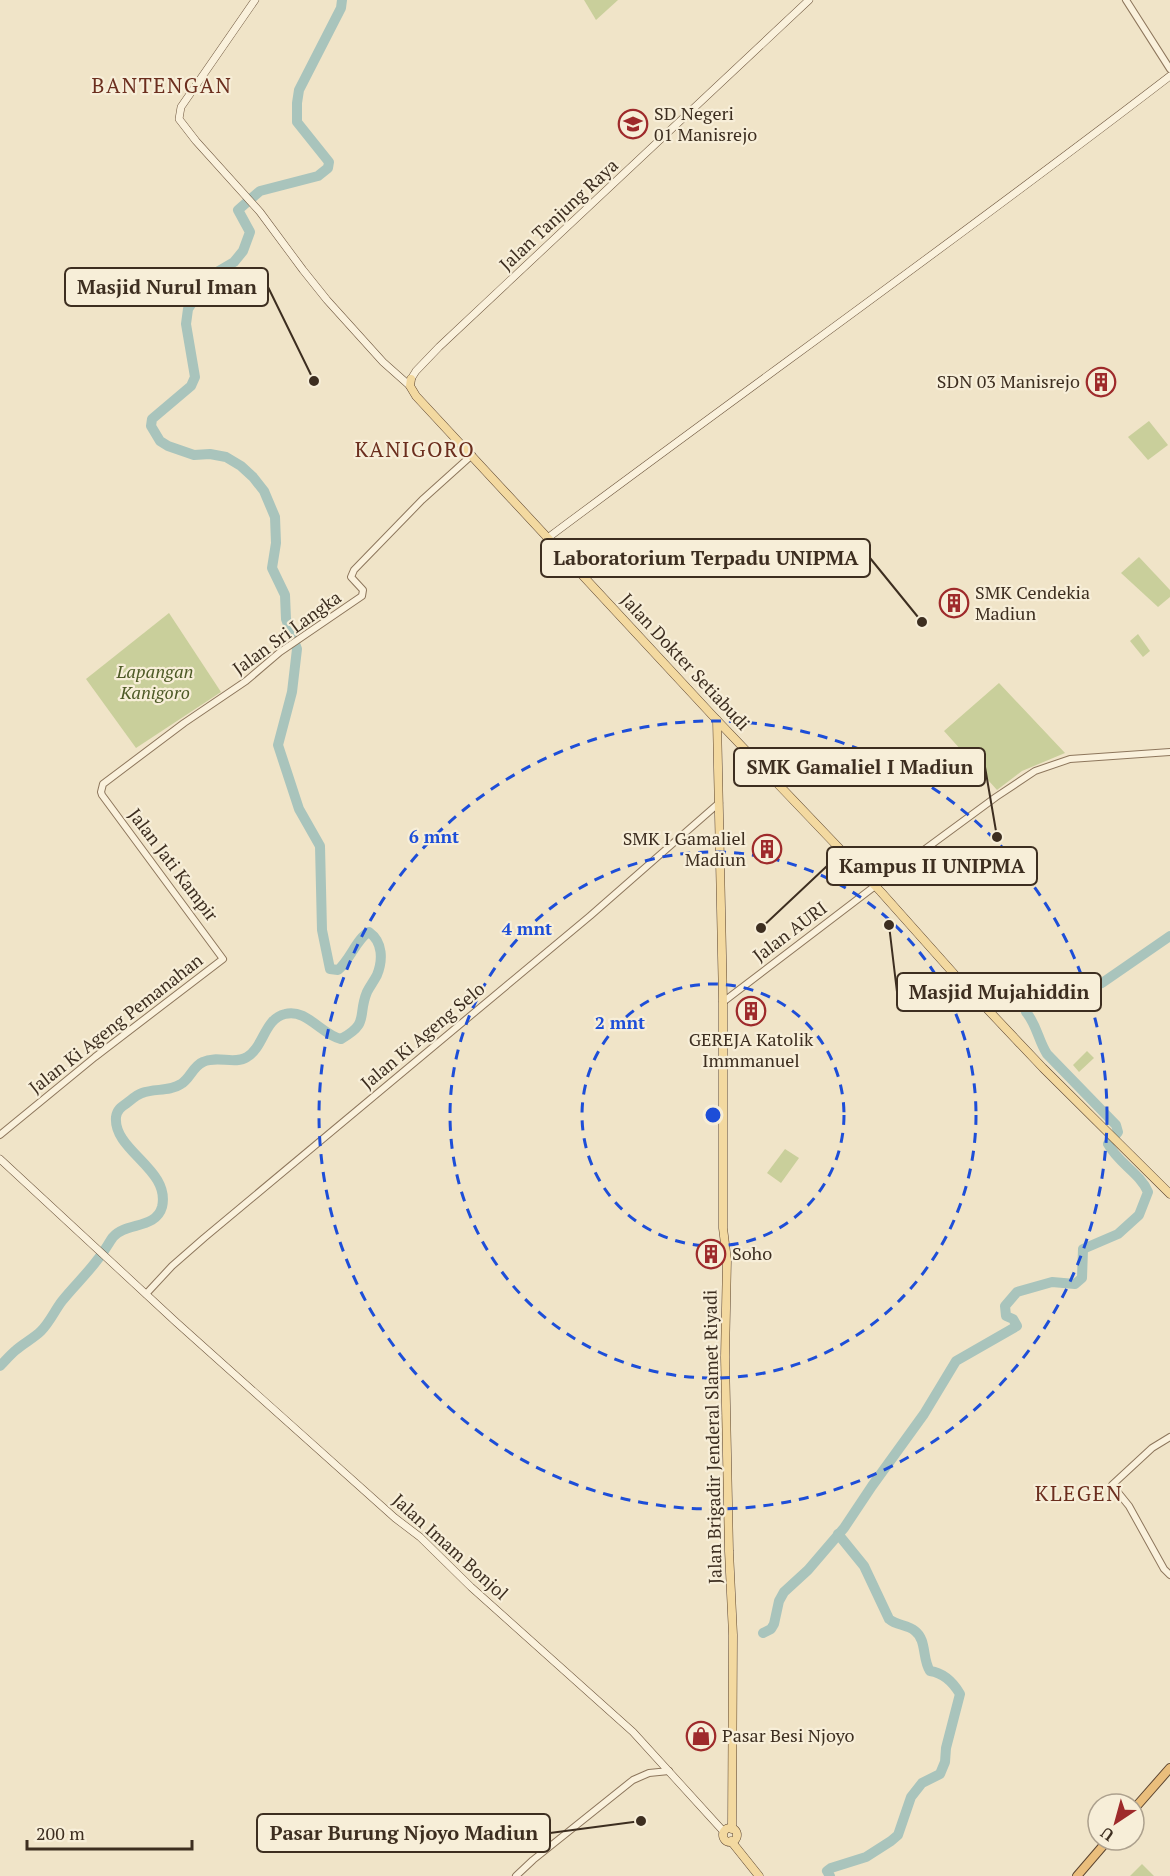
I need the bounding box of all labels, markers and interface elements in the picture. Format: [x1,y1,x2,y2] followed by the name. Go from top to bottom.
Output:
[92,71,232,99] district label: BANTENGAN
[654,101,757,146] place label: SD Negeri 01 Manisrejo
[617,108,649,140] school or university icon: SD Negeri 01 Manisrejo
[494,153,623,276] street label: Jalan Tanjung Raya
[65,268,268,306] callout: Masjid Nurul Iman
[77,273,257,300] text: Masjid Nurul Iman
[1085,366,1117,398] building icon: SDN 03 Manisrejo
[937,369,1080,393] place label: SDN 03 Manisrejo
[355,435,475,463] district label: KANIGORO
[541,539,870,577] callout: Laboratorium Terpadu UNIPMA
[553,544,859,571] text: Laboratorium Terpadu UNIPMA
[975,580,1090,625] place label: SMK Cendekia Madiun
[227,585,346,680] street label: Jalan Sri Langka
[938,587,970,619] building icon: SMK Cendekia Madiun
[616,588,756,735] street label: Jalan Dokter Setiabudi
[115,659,194,704] park label: Lapangan Kanigoro
[734,748,985,786] callout: SMK Gamaliel I Madiun
[747,753,974,780] text: SMK Gamaliel I Madiun
[124,803,224,926] street label: Jalan Jati Kampir
[409,824,459,848] text: 6 mnt
[623,826,746,871] place label: SMK I Gamaliel Madiun
[751,833,783,865] building icon: SMK I Gamaliel Madiun
[827,847,1037,885] callout: Kampus II UNIPMA
[839,852,1025,879] text: Kampus II UNIPMA
[748,896,831,967] street label: Jalan AURI
[502,916,552,940] text: 4 mnt
[23,948,208,1099] street label: Jalan Ki Ageng Pemanahan
[897,973,1101,1011] callout: Masjid Mujahiddin
[355,976,489,1094] street label: Jalan Ki Ageng Selo
[909,978,1089,1005] text: Masjid Mujahiddin
[735,995,767,1027] building icon: GEREJA Katolik Immmanuel
[595,1010,645,1034] text: 2 mnt
[689,1027,814,1072] place label: GEREJA Katolik Immmanuel
[703,1105,723,1125] centre of rings
[695,1238,727,1270] building icon: Soho
[732,1241,772,1265] place label: Soho
[697,1290,727,1584] street label: Jalan Brigadir Jenderal Slamet Riyadi
[1035,1479,1123,1507] district label: KLEGEN
[388,1488,514,1605] street label: Jalan Imam Bonjol
[685,1720,717,1752] shop icon: Pasar Besi Njoyo
[722,1723,854,1747] place label: Pasar Besi Njoyo
[1086,1792,1146,1852] north arrow
[27,1813,192,1851] scale bar
[257,1814,550,1852] callout: Pasar Burung Njoyo Madiun
[270,1819,538,1846] text: Pasar Burung Njoyo Madiun
[36,1821,85,1845] text: 200 m
[1096,1822,1118,1846] text: U

